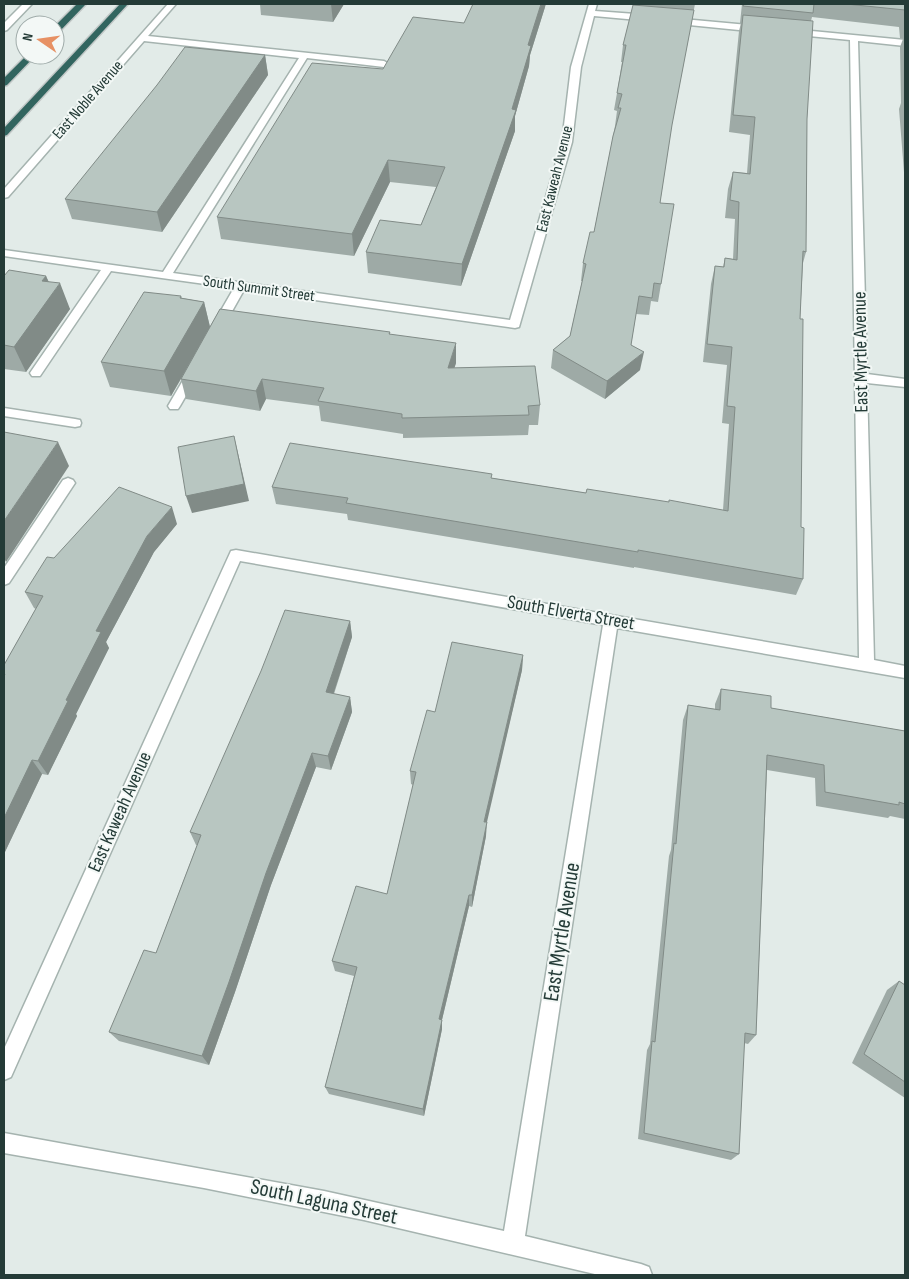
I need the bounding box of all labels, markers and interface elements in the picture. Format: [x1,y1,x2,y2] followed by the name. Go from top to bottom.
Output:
[15,15,65,65] north arrow
[19,32,37,43] text: N
[49,57,127,143] street label: East Noble Avenue
[533,124,577,234] street label: East Kaweah Avenue
[202,272,316,306] street label: South Summit Street
[848,291,874,413] street label: East Myrtle Avenue
[506,590,637,636] street label: South Elverta Street
[83,748,157,876] street label: East Kaweah Avenue
[538,861,586,1003] street label: East Myrtle Avenue
[248,1173,400,1231] street label: South Laguna Street

